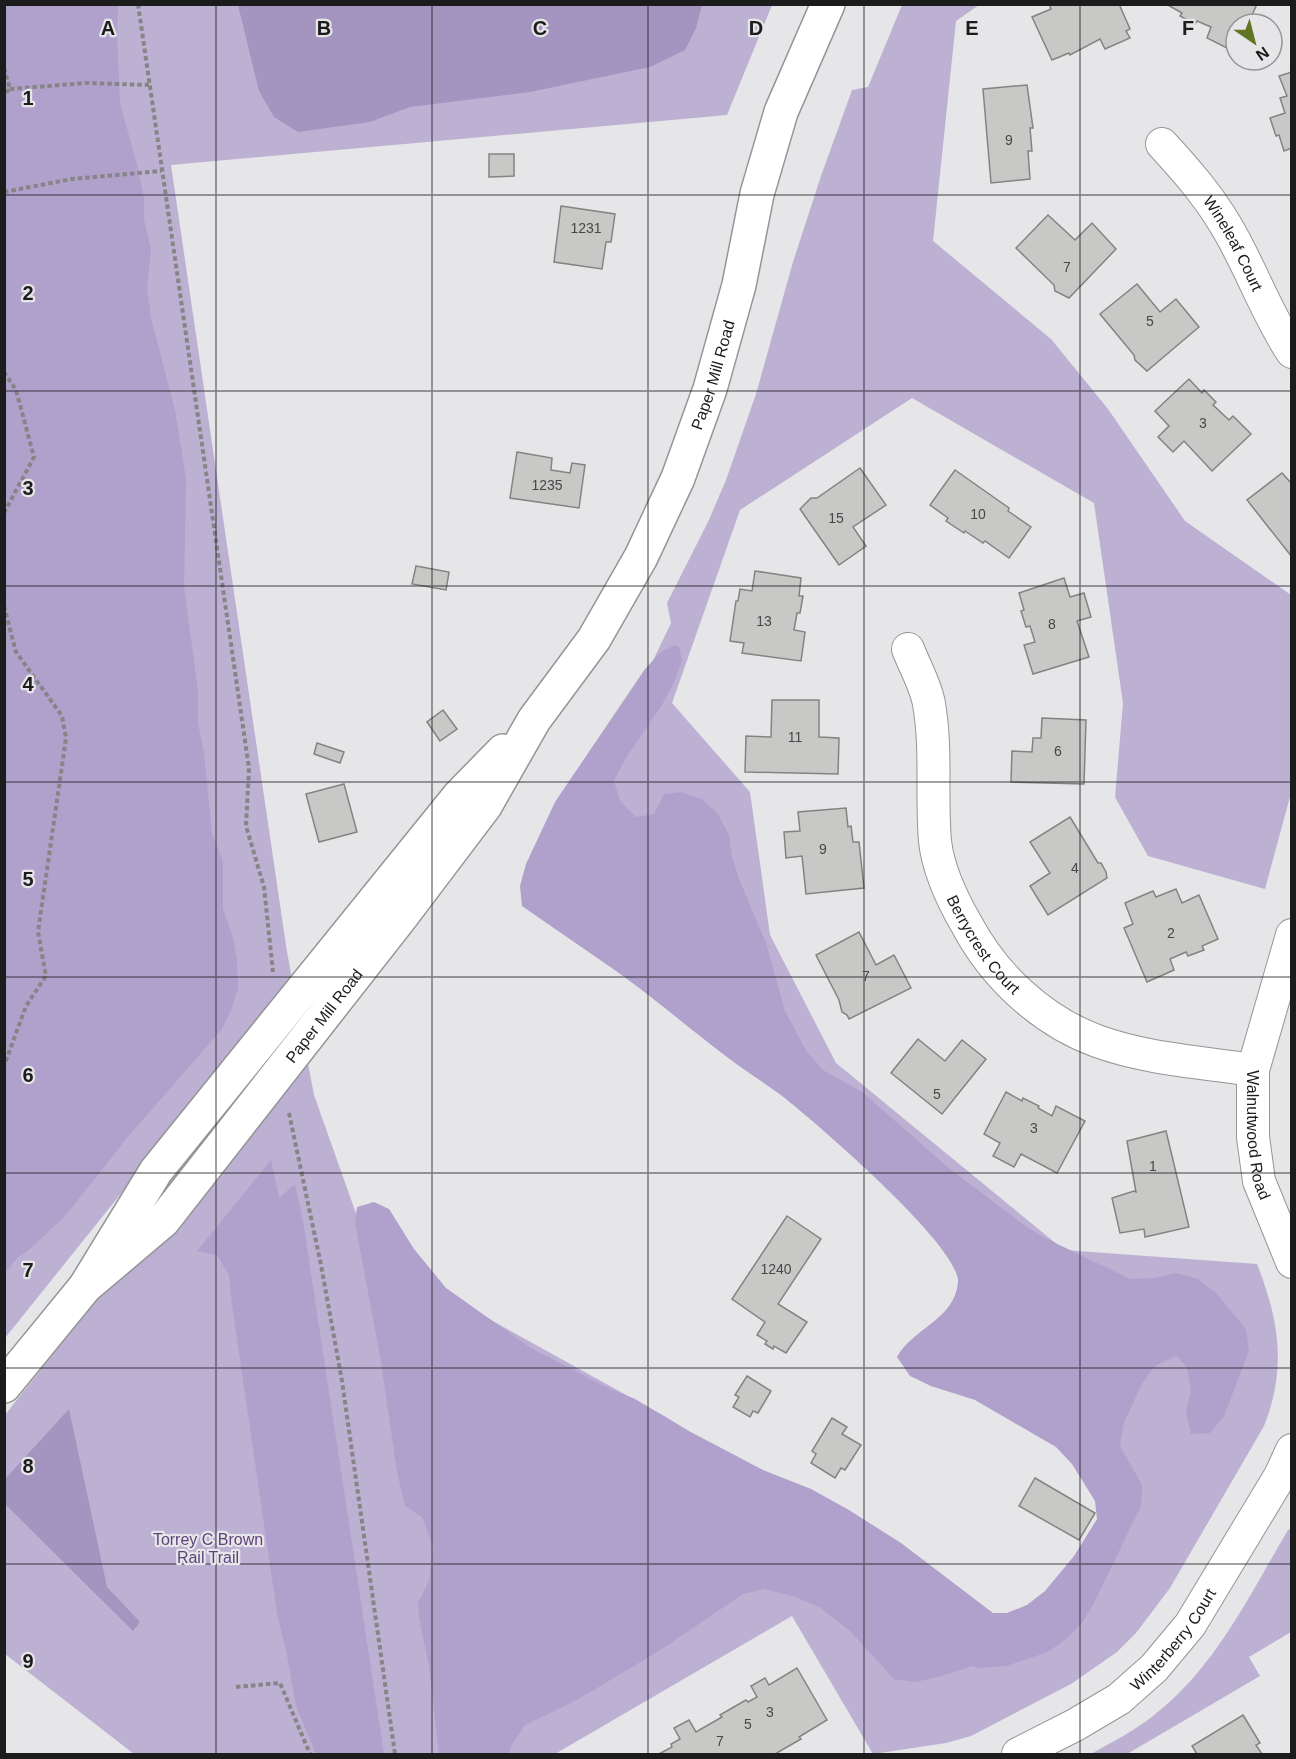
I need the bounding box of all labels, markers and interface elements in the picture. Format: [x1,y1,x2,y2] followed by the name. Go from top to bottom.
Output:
[1224,12,1284,72] north arrow
[101,17,115,39] text: A
[317,17,331,39] text: B
[533,17,547,39] text: C
[749,17,763,39] text: D
[965,17,979,39] text: E
[1182,17,1194,39] text: F
[1253,44,1272,64] text: N
[22,87,34,109] text: 1
[1005,132,1013,148] house number: 9
[1200,193,1266,294] street label: Wineleaf Court
[570,220,602,236] house number: 1231
[1063,259,1071,275] house number: 7
[22,282,34,304] text: 2
[1146,313,1154,329] house number: 5
[688,318,738,432] street label: Paper Mill Road
[1199,415,1207,431] house number: 3
[22,477,34,499] text: 3
[531,477,563,493] house number: 1235
[970,506,986,522] house number: 10
[828,510,844,526] house number: 15
[756,613,772,629] house number: 13
[1048,616,1056,632] house number: 8
[22,673,34,695] text: 4
[788,729,802,745] house number: 11
[1054,743,1062,759] house number: 6
[819,841,827,857] house number: 9
[1071,860,1079,876] house number: 4
[22,868,34,890] text: 5
[944,892,1024,998] street label: Berrycrest Court
[1167,925,1175,941] house number: 2
[282,966,366,1066] street label: Paper Mill Road
[862,968,870,984] house number: 7
[22,1064,34,1086] text: 6
[1244,1070,1274,1202] street label: Walnutwood Road
[933,1086,941,1102] house number: 5
[1030,1120,1038,1136] house number: 3
[1149,1158,1157,1174] house number: 1
[22,1259,34,1281] text: 7
[760,1261,792,1277] house number: 1240
[22,1455,34,1477] text: 8
[153,1531,263,1566] park label: Torrey C Brown Rail Trail
[1127,1585,1219,1694] street label: Winterberry Court
[22,1650,34,1672] text: 9
[766,1704,774,1720] house number: 3
[744,1716,752,1732] house number: 5
[716,1733,724,1749] house number: 7

